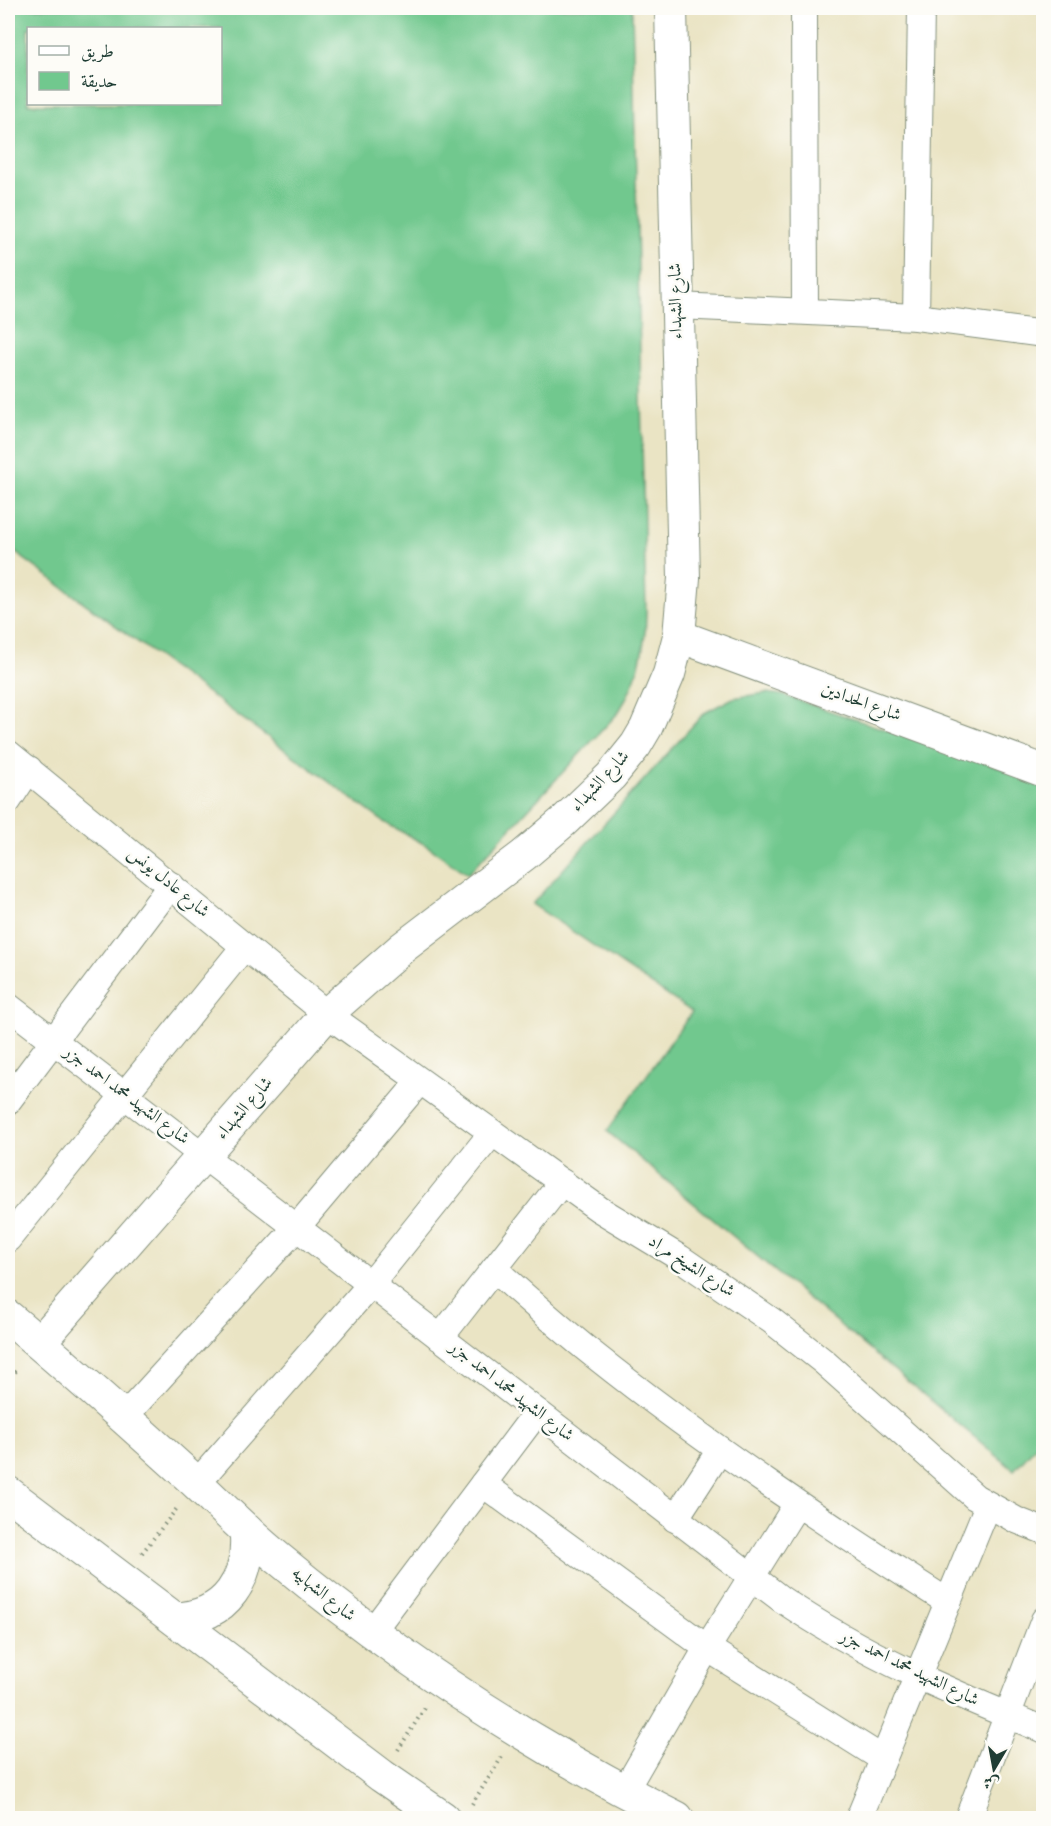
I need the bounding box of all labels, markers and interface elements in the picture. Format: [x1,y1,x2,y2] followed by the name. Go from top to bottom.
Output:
[27,27,222,105] legend
[81,40,114,66] text: طريق
[81,70,117,96] text: حديقة
[663,263,691,339] street label: شارع الشهداء
[817,676,905,730] street label: شارع الحدادين
[565,745,637,819] street label: شارع الشهداء
[121,841,215,925] street label: شارع عادل يونس
[56,1039,194,1152] street label: شارع الشهيد محمد احمد جزر
[210,1072,280,1146] street label: شارع الشهداء
[642,1229,740,1306] street label: شارع الشيخ مراد
[442,1334,579,1449] street label: شارع الشهيد محمد احمد جزر
[285,1561,361,1629] street label: شارع الشهابيه
[833,1623,983,1714] street label: شارع الشهيد محمد احمد جزر
[964,1739,1024,1799] north arrow
[982,1769,1002,1794] text: ش

